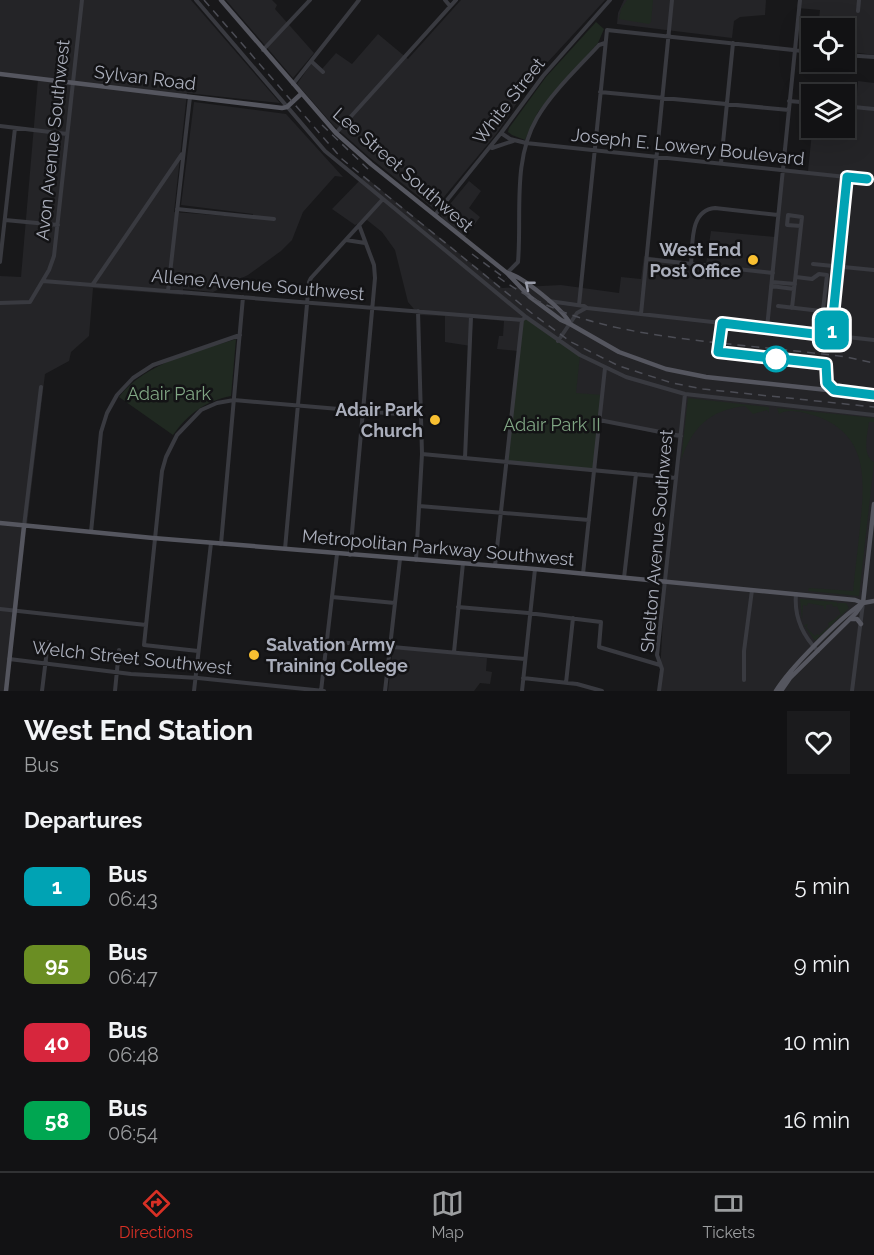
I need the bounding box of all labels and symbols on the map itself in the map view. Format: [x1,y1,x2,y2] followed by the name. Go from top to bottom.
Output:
[31,38,74,242] street label: Avon Avenue Southwest
[468,53,549,148] street label: White Street
[93,61,197,94] street label: Sylvan Road
[329,103,478,236] street label: Lee Street Southwest
[570,124,806,169] street label: Joseph E. Lowery Boulevard
[650,239,741,281] place label: West End Post Office
[746,253,760,267] marker: West End Post Office
[151,265,365,304] street label: Allene Avenue Southwest
[525,281,536,292] one-way arrow
[812,310,852,350] line badge: 1
[763,346,789,372] unlabelled marker
[127,383,211,404] park label: Adair Park
[335,399,424,441] place label: Adair Park Church
[428,413,442,427] marker: Adair Park Church
[503,414,601,435] park label: Adair Park II
[636,428,677,653] street label: Shelton Avenue Southwest
[301,525,575,570] street label: Metropolitan Parkway Southwest
[266,634,408,676] place label: Salvation Army Training College
[31,637,233,678] street label: Welch Street Southwest
[247,648,261,662] marker: Salvation Army Training College

